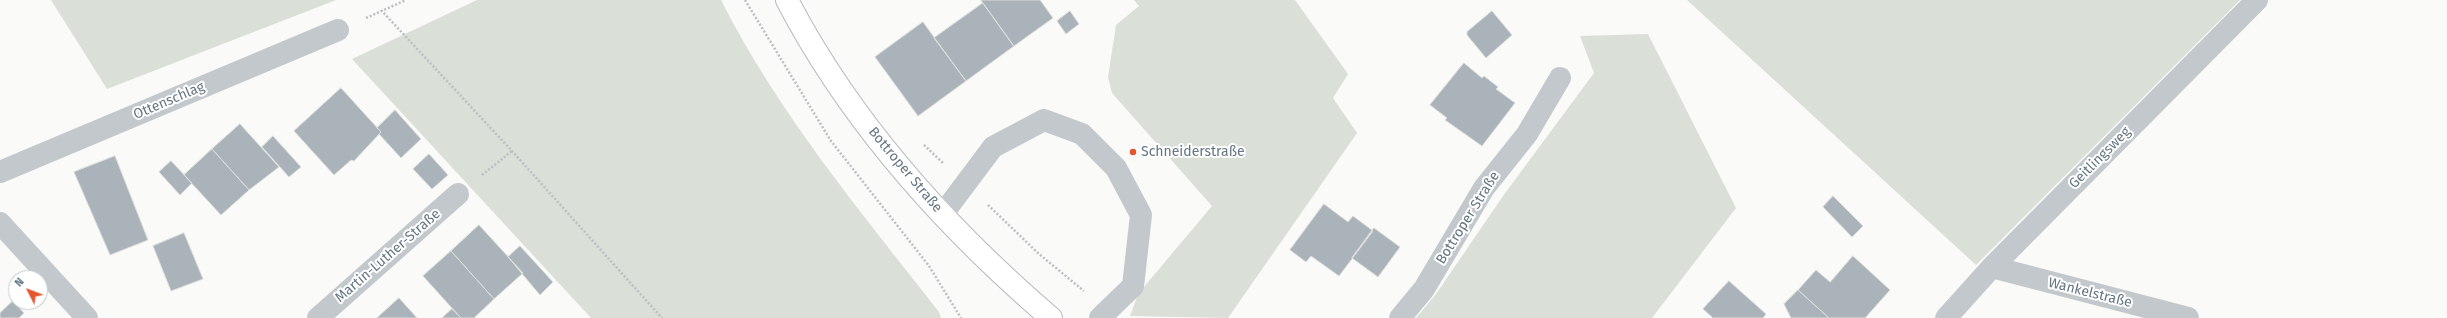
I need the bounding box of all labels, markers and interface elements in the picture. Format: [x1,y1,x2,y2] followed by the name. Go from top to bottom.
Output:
[131,78,207,124] street label: Ottenschlag
[864,124,946,216] street label: Bottroper Straße
[2066,124,2134,192] street label: Geitlingsweg
[1141,144,1245,160] place label: Schneiderstraße
[1128,147,1138,157] marker: Schneiderstraße
[1433,169,1503,267] street label: Bottroper Straße
[332,206,444,306] street label: Martin-Luther-Straße
[8,270,48,310] north arrow
[2046,274,2134,312] street label: Wankelstraße
[12,275,27,289] text: N

